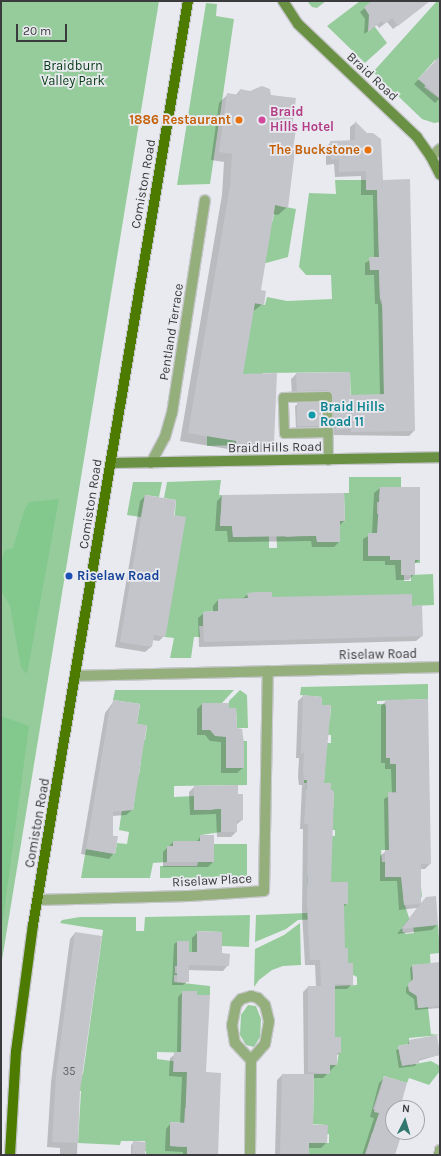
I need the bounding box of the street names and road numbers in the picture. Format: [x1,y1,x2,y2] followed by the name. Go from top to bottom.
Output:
[343,49,401,105] street label: Braid Road
[128,138,160,230] street label: Comiston Road
[157,282,187,382] street label: Pentland Terrace
[228,439,322,457] street label: Braid Hills Road
[76,458,106,550] street label: Comiston Road
[339,647,417,663] street label: Riselaw Road
[22,777,54,869] street label: Comiston Road
[172,871,252,891] street label: Riselaw Place

